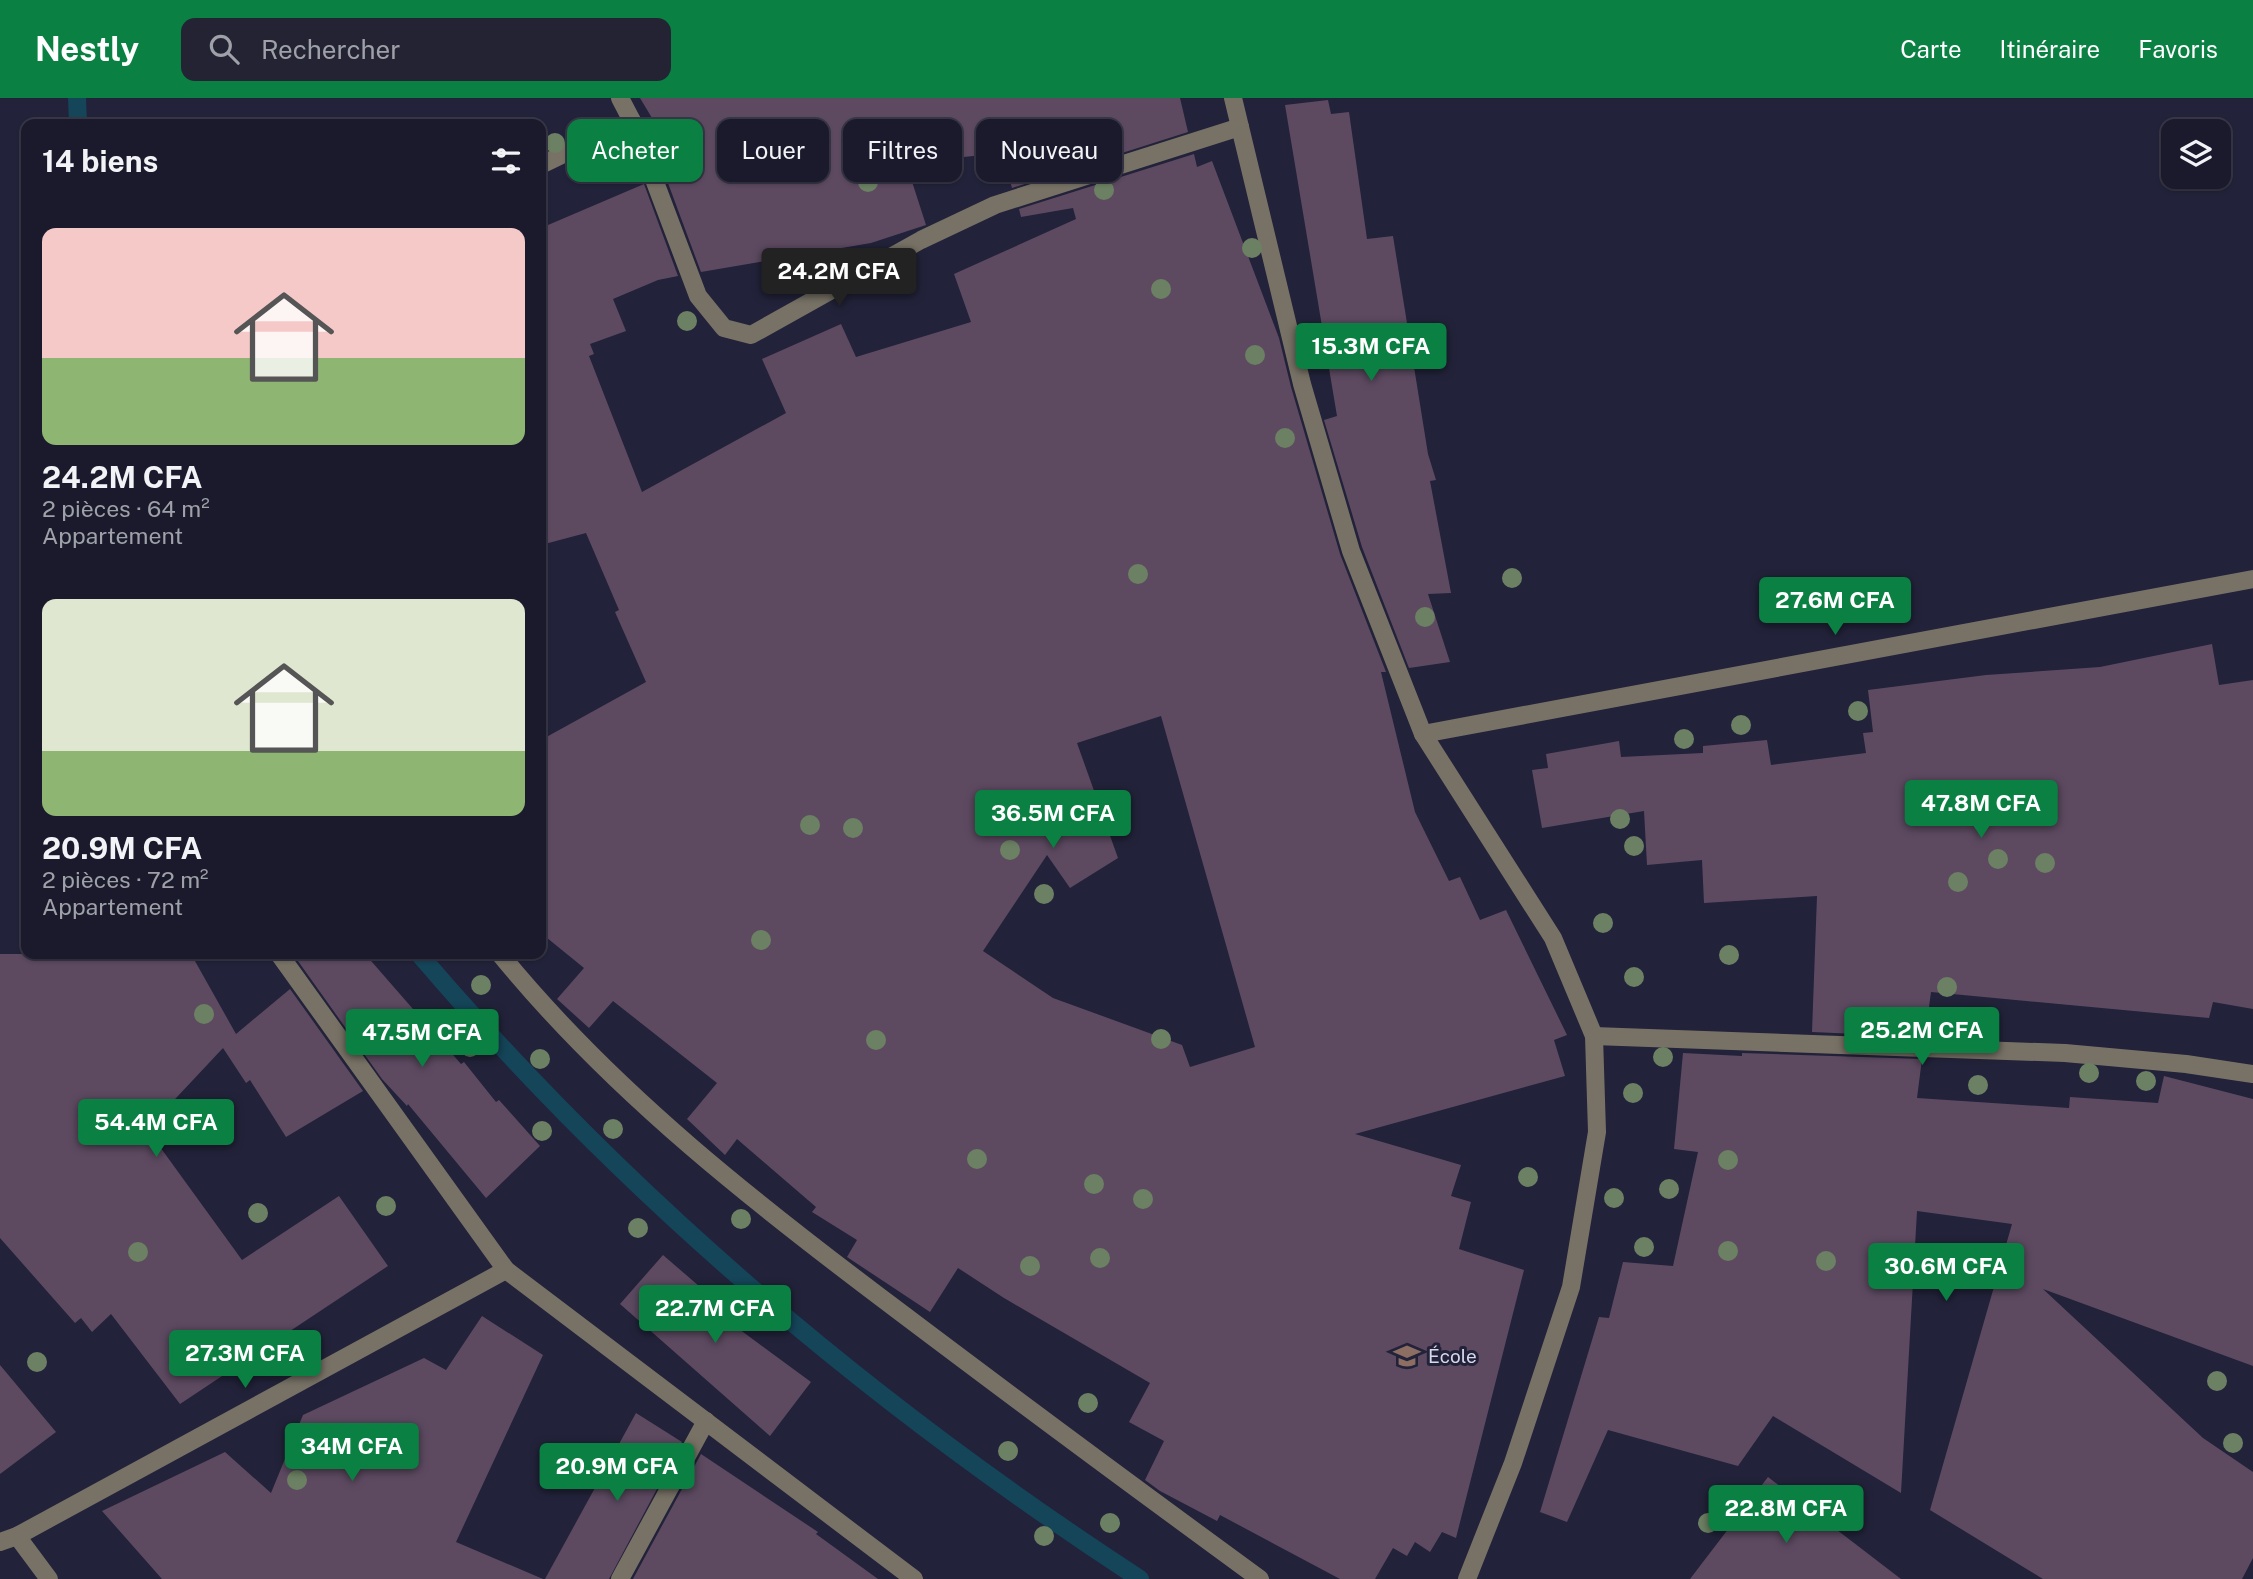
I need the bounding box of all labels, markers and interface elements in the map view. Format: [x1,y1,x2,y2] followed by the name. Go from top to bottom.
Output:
[181,18,671,81] search box
[35,30,139,68] text: Nestly
[205,30,243,68] icon: search
[261,34,400,65] text: Rechercher
[1900,35,1962,63] text: Carte
[2000,35,2100,63] text: Itinéraire
[2138,35,2218,63] text: Favoris
[567,119,703,182] chip: Acheter
[717,119,829,182] chip: Louer
[843,119,962,182] chip: Filtres
[976,119,1122,182] chip: Nouveau
[2161,119,2231,189] map controls
[2161,119,2231,189] button: layers
[487,142,525,180] icon: filters
[42,143,158,179] text: 14 biens
[759,248,919,308] pin: 24.2M CFA
[777,257,901,284] text: 24.2M CFA
[221,274,347,400] icon: home
[1291,324,1451,383] pin: 15.3M CFA
[1312,332,1430,359] text: 15.3M CFA
[42,459,202,495] text: 24.2M CFA
[42,495,210,522] text: 2 pièces · 64 m²
[42,522,183,549] text: Appartement
[1755,578,1915,637] pin: 27.6M CFA
[1775,586,1895,613] text: 27.6M CFA
[221,645,347,771] icon: home
[1901,780,2061,840] pin: 47.8M CFA
[1921,789,2041,816] text: 47.8M CFA
[973,790,1133,850] pin: 36.5M CFA
[991,799,1115,826] text: 36.5M CFA
[42,830,202,866] text: 20.9M CFA
[42,866,209,893] text: 2 pièces · 72 m²
[42,893,183,920] text: Appartement
[1842,1007,2002,1067] pin: 25.2M CFA
[342,1010,502,1069] pin: 47.5M CFA
[1860,1016,1984,1043] text: 25.2M CFA
[362,1018,482,1045] text: 47.5M CFA
[76,1100,236,1159] pin: 54.4M CFA
[94,1108,218,1135] text: 54.4M CFA
[1866,1244,2026,1303] pin: 30.6M CFA
[1884,1252,2008,1279] text: 30.6M CFA
[635,1286,795,1345] pin: 22.7M CFA
[655,1294,775,1321] text: 22.7M CFA
[165,1330,325,1390] pin: 27.3M CFA
[185,1339,305,1366] text: 27.3M CFA
[1392,1341,1422,1371] school or university icon: École
[1428,1345,1477,1367] place label: École
[287,1424,417,1483] pin: 34M CFA
[301,1432,403,1459] text: 34M CFA
[537,1444,697,1503] pin: 20.9M CFA
[556,1452,678,1479] text: 20.9M CFA
[1706,1486,1866,1545] pin: 22.8M CFA
[1725,1494,1847,1521] text: 22.8M CFA

